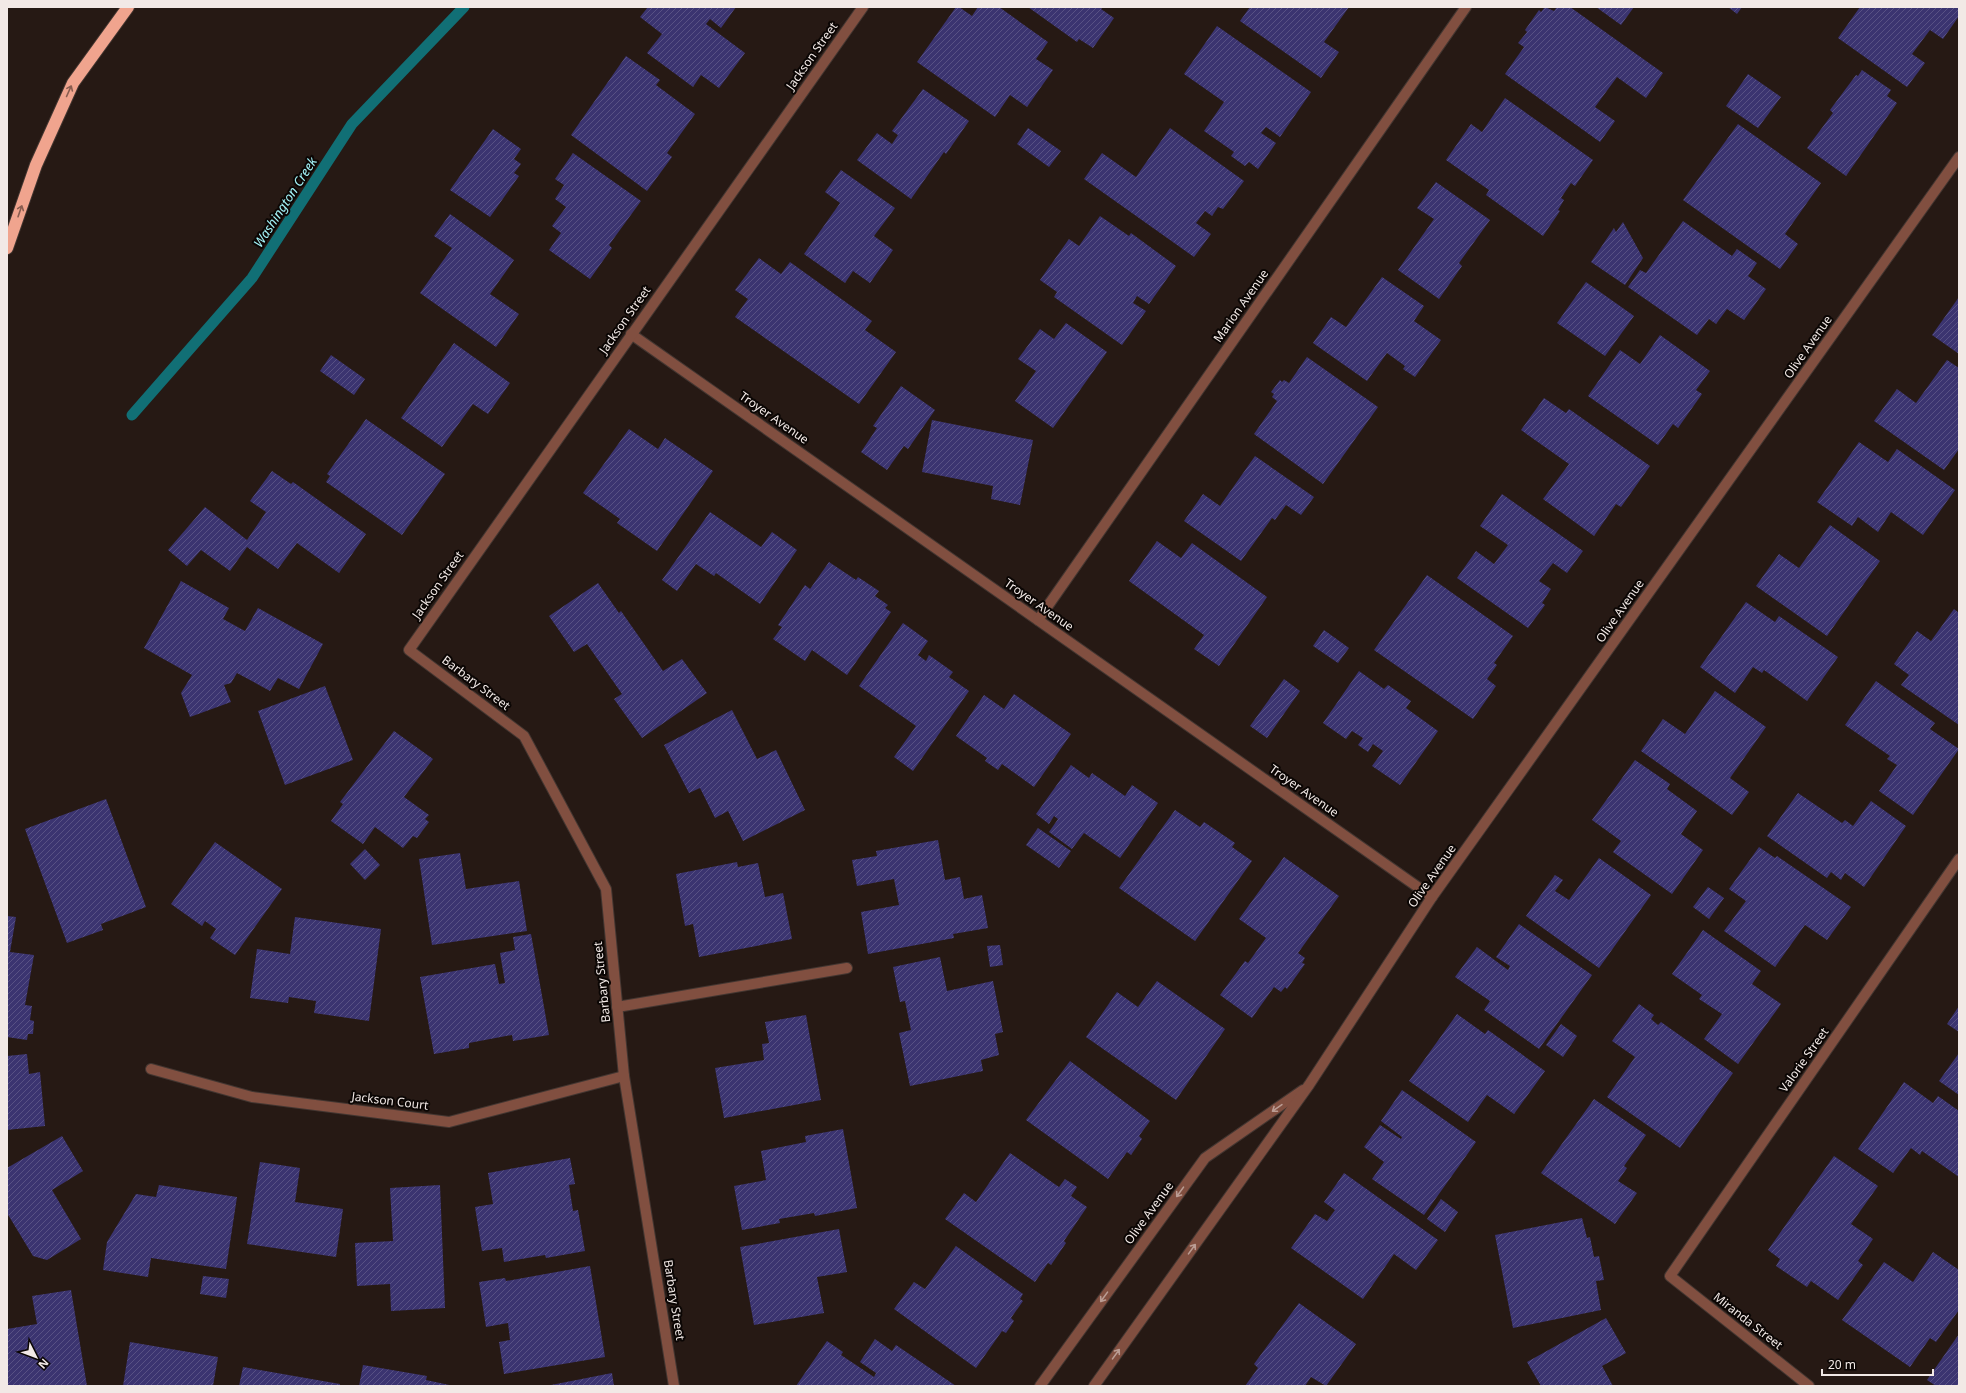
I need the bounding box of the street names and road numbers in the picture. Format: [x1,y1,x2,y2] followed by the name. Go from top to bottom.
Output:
[781,18,842,94] street label: Jackson Street
[1209,266,1272,346] street label: Marion Avenue
[594,282,655,358] street label: Jackson Street
[1779,311,1836,382] street label: Olive Avenue
[736,387,812,448] street label: Troyer Avenue
[407,547,468,623] street label: Jackson Street
[1001,574,1077,635] street label: Troyer Avenue
[1591,575,1648,646] street label: Olive Avenue
[439,651,514,714] street label: Barbary Street
[1266,760,1342,821] street label: Troyer Avenue
[1403,840,1460,911] street label: Olive Avenue
[589,940,614,1023] street label: Barbary Street
[1775,1023,1833,1096] street label: Valorie Street
[350,1087,430,1114] street label: Jackson Court
[1120,1178,1177,1248] street label: Olive Avenue
[660,1258,689,1342] street label: Barbary Street
[1710,1288,1787,1353] street label: Miranda Street

